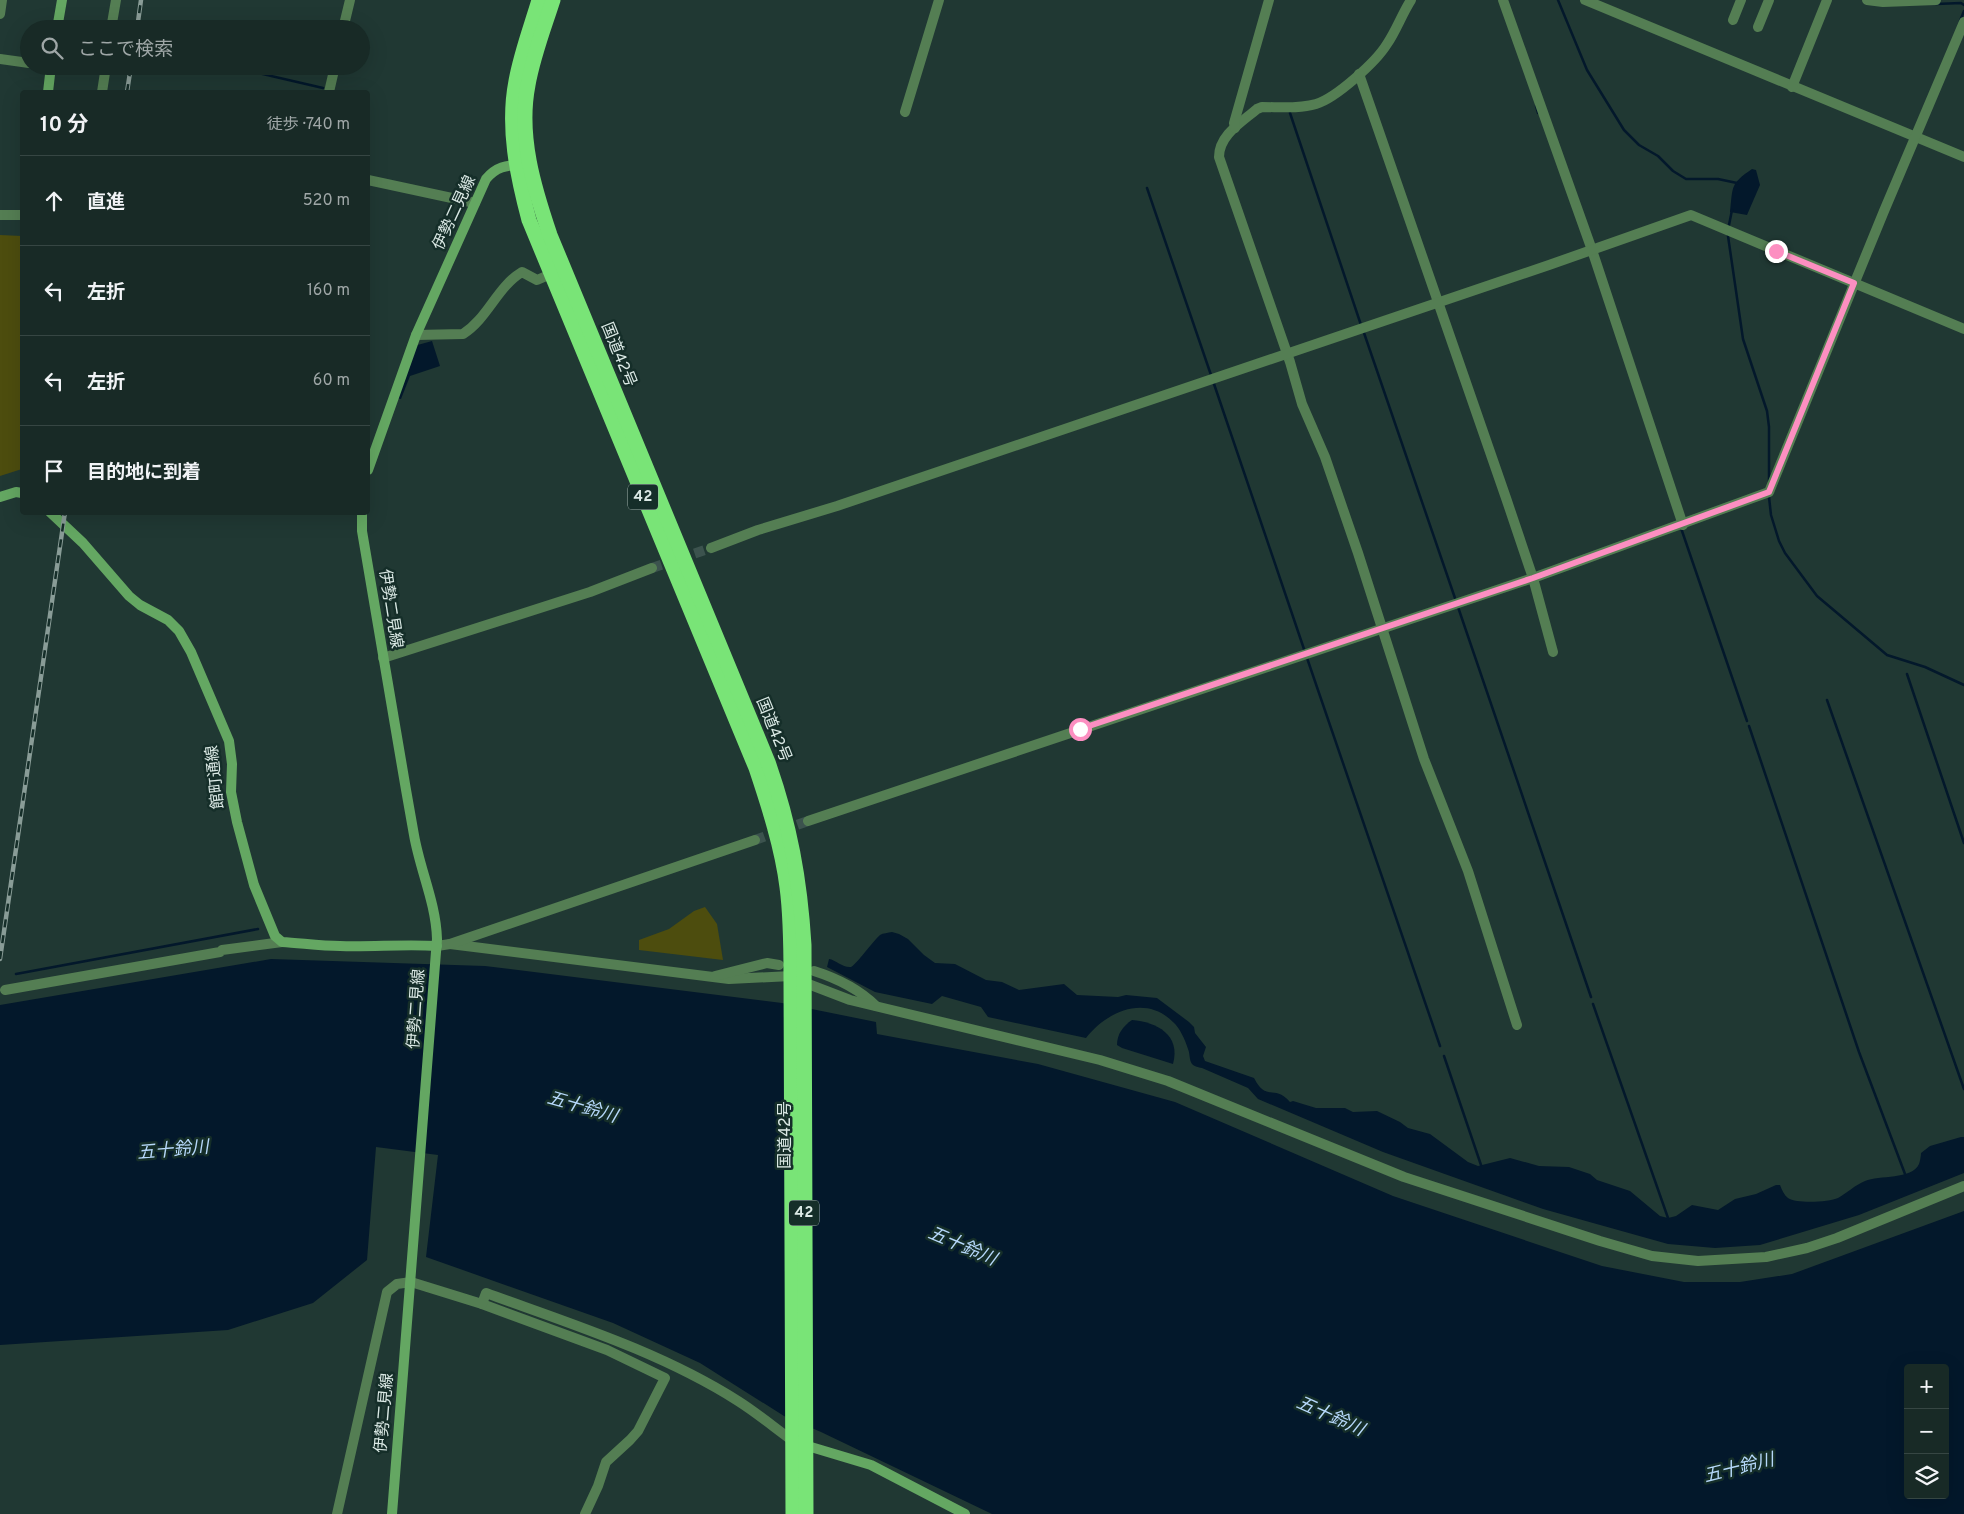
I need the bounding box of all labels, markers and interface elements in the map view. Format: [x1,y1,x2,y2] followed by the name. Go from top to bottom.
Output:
[20,20,370,75] search box
[38,34,66,62] icon: search
[78,38,173,62] text: ここで検索
[40,112,88,139] text: 10 分
[267,115,350,135] text: 徒歩 · 740 m
[429,173,481,253] street label: 伊勢二見線
[40,187,68,215] icon: ahead
[87,191,125,215] text: 直進
[303,191,350,211] text: 520 m
[1765,240,1788,263] route end
[40,277,68,305] icon: left
[87,281,125,305] text: 左折
[307,281,350,301] text: 160 m
[596,320,640,390] street label: 国道42号
[40,367,68,395] icon: left
[87,371,125,395] text: 左折
[313,371,350,391] text: 60 m
[40,457,68,485] icon: arrive
[87,461,201,485] text: 目的地に到着
[628,484,658,510] road number: 42
[374,568,406,650] street label: 伊勢二見線
[751,695,795,765] street label: 国道42号
[1069,718,1092,741] route start
[203,744,229,810] street label: 館町通線
[404,968,430,1050] street label: 伊勢二見線
[544,1087,622,1130] water label: 五十鈴川
[776,1101,796,1169] street label: 国道42号
[136,1136,212,1166] water label: 五十鈴川
[789,1200,819,1226] road number: 42
[924,1222,1001,1272] water label: 五十鈴川
[1904,1364,1949,1499] map controls
[1904,1364,1949,1409] button: +
[372,1372,398,1454] street label: 伊勢二見線
[1292,1392,1369,1443] water label: 五十鈴川
[1904,1409,1949,1454] button: −
[1701,1449,1779,1489] water label: 五十鈴川
[1904,1454,1949,1499] button: layers

